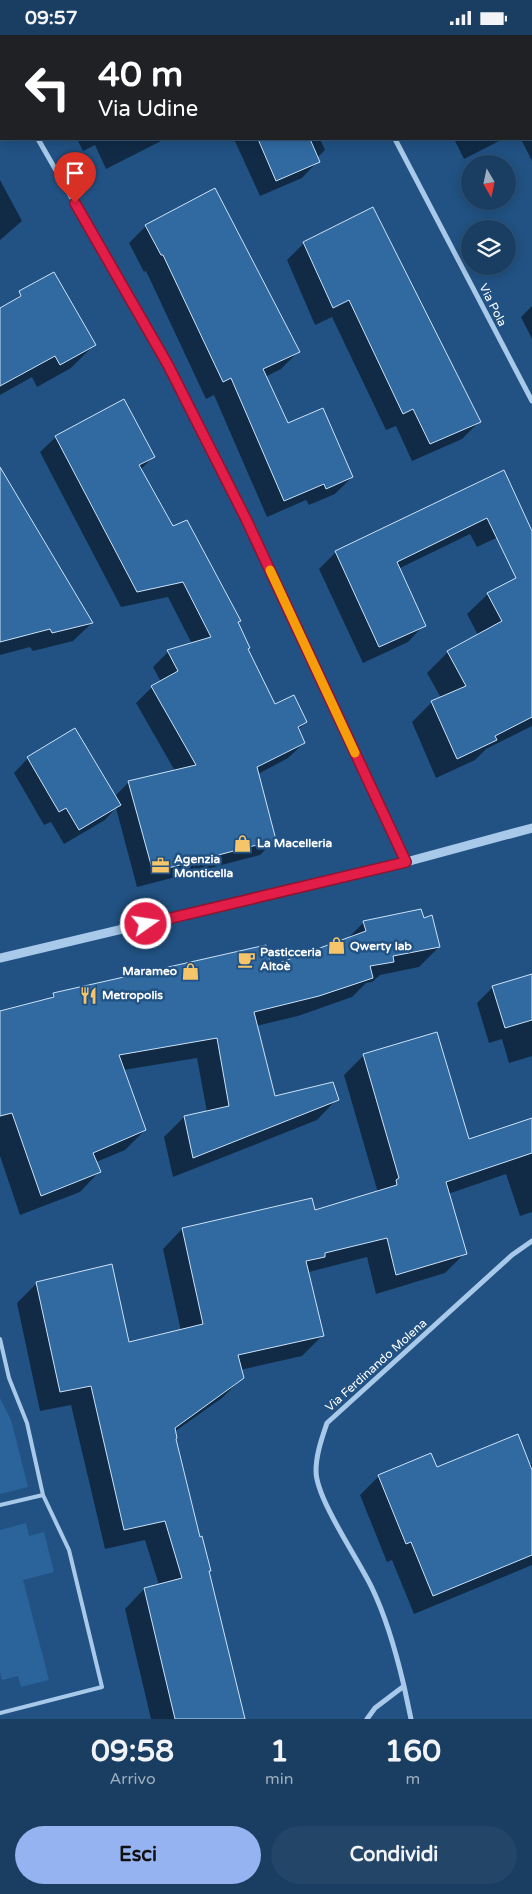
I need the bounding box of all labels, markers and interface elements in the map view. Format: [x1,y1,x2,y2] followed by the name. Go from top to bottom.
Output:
[25,7,78,29] text: 09:57
[98,54,183,96] text: 40 m
[15,55,80,120] icon: left
[98,96,198,122] text: Via Udine
[54,152,96,203] pin
[461,155,516,210] north arrow
[461,155,516,275] map controls
[61,159,89,187] icon: arrive
[461,220,516,275] button: layers
[476,281,510,329] street label: Via Pola
[233,833,253,853] shop icon: La Macelleria
[257,836,333,850] place label: La Macelleria
[174,852,234,880] place label: Agenzia Monticella
[150,856,170,876] office icon: Agenzia Monticella
[119,897,171,949] position arrow
[326,936,346,956] shop icon: Qwerty lab
[350,939,412,954] place label: Qwerty lab
[260,945,322,973] place label: Pasticceria Altoè
[236,949,256,969] cafe icon: Pasticceria Altoè
[181,961,201,981] shop icon: Marameo
[122,964,177,978] place label: Marameo
[78,985,98,1005] restaurant icon: Metropolis
[102,988,163,1003] place label: Metropolis
[322,1316,430,1414] street label: Via Ferdinando Molena
[91,1733,174,1770] text: 09:58
[270,1733,289,1770] text: 1
[385,1733,441,1770] text: 160
[109,1769,156,1789] text: Arrivo
[265,1769,294,1789] text: min
[405,1769,420,1789] text: m
[15,1826,261,1884] button: Esci
[271,1826,517,1884] button: Condividi

